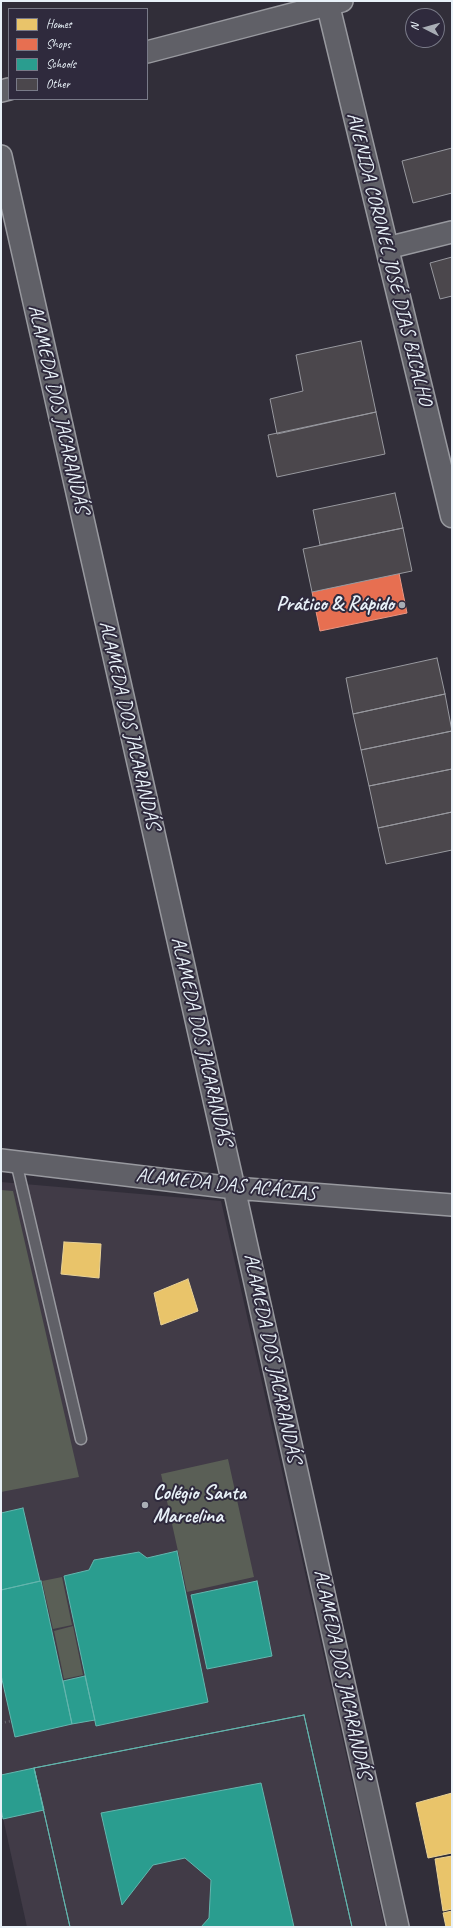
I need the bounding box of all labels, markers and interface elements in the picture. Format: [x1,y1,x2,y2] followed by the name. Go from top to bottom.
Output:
[8,8,148,100] legend
[405,8,445,48] north arrow
[46,16,72,32] text: Homes
[407,23,421,31] text: N
[46,36,71,52] text: Shops
[46,56,76,72] text: Schools
[46,76,70,92] text: Other
[341,110,437,408] street label: AVENIDA CORONEL JOSÉ DIAS BICALHO
[22,303,94,515] street label: ALAMEDA DOS JACARANDÁS
[276,593,394,617] place label: Prático & Rápido
[397,600,407,610] marker: Prático & Rápido
[93,619,165,831] street label: ALAMEDA DOS JACARANDÁS
[165,935,237,1147] street label: ALAMEDA DOS JACARANDÁS
[135,1164,317,1206] street label: ALAMEDA DAS ACÁCIAS
[238,1251,306,1465] street label: ALAMEDA DOS JACARANDÁS
[153,1482,246,1529] place label: Colégio Santa Marcelina
[140,1500,150,1510] marker: Colégio Santa Marcelina
[308,1567,376,1781] street label: ALAMEDA DOS JACARANDÁS

